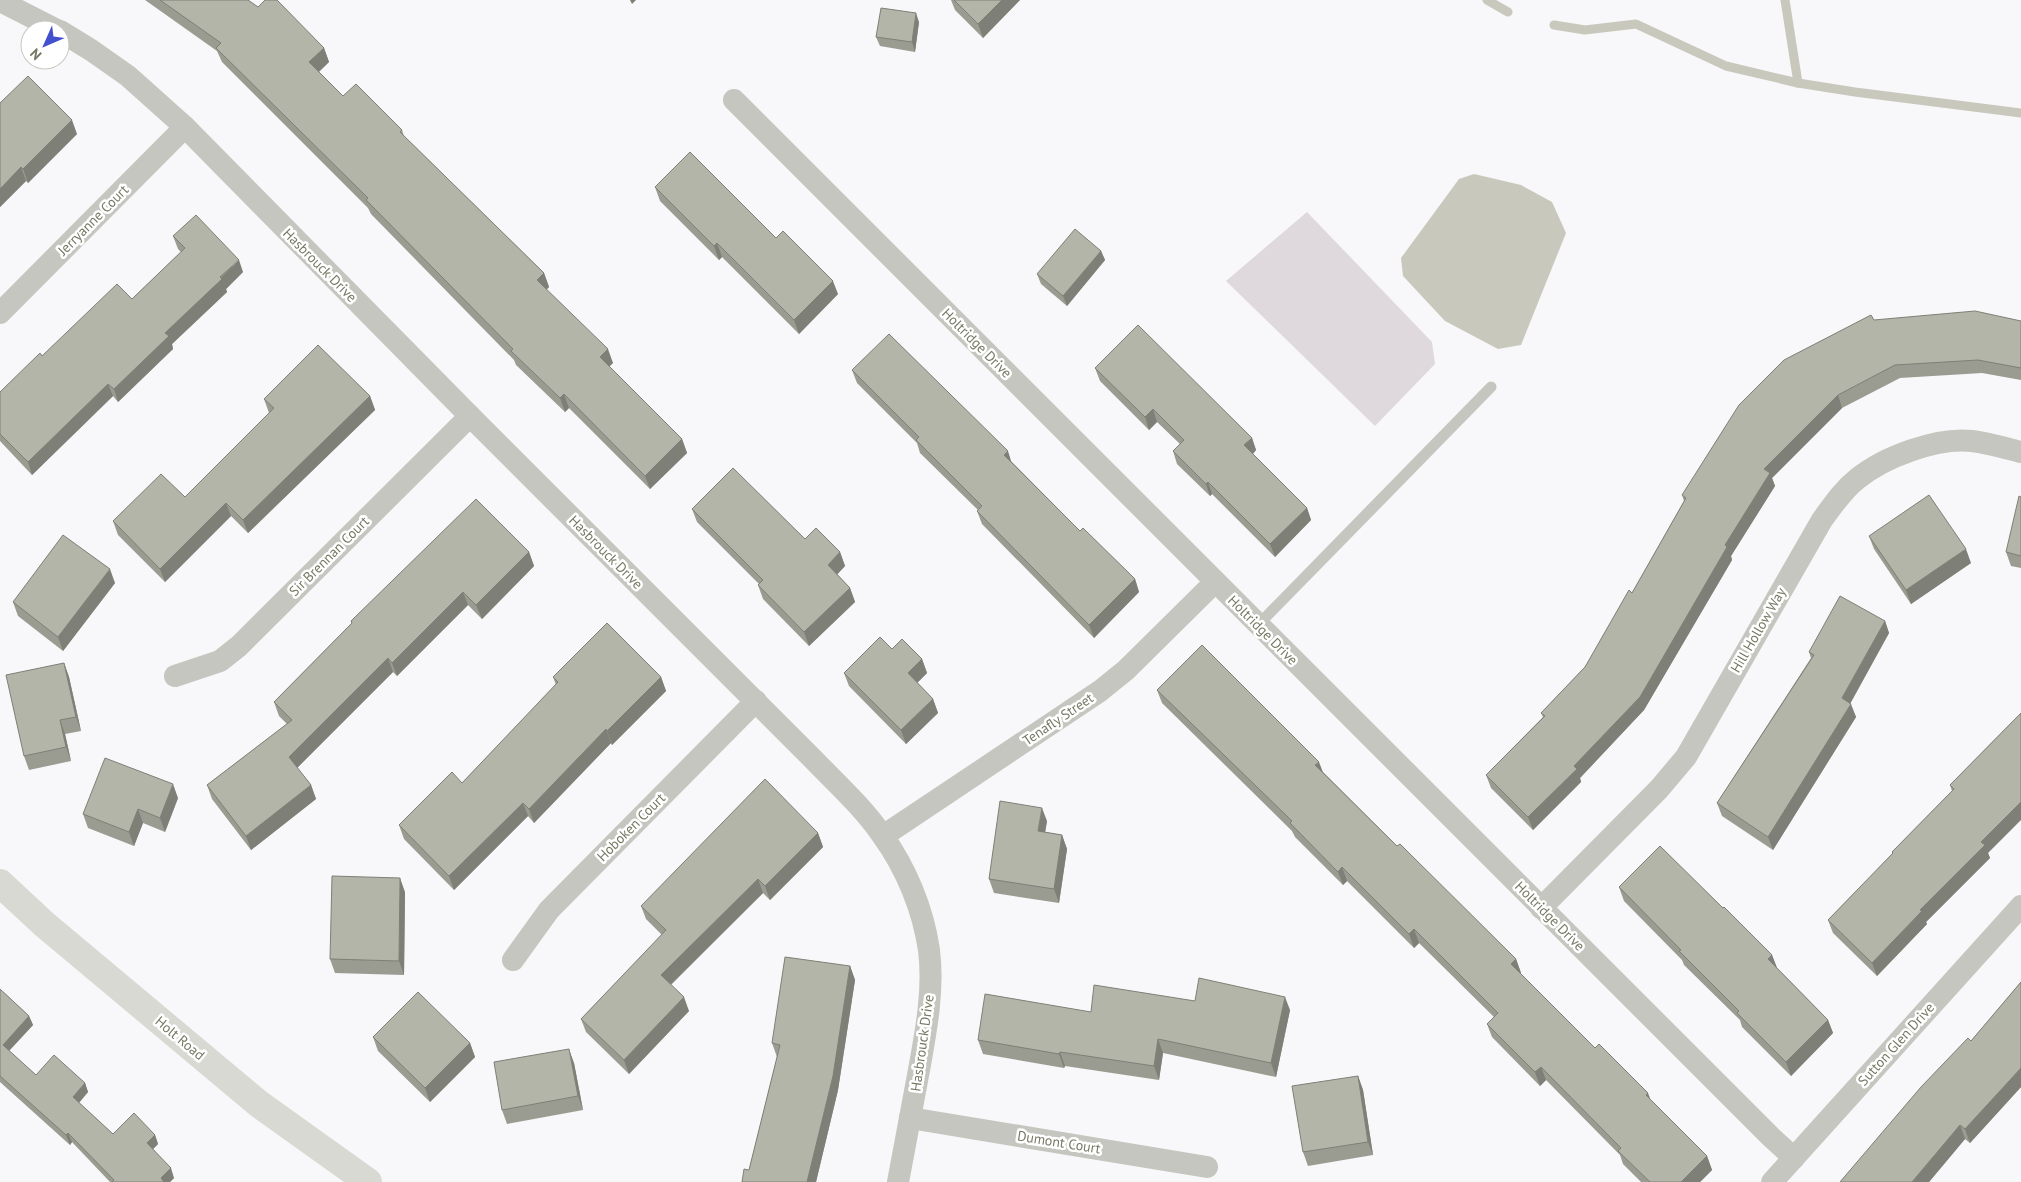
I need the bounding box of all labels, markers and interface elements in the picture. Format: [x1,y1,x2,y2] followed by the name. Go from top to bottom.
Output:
[20,20,70,70] north arrow
[26,45,45,64] text: N
[53,181,132,260] street label: Jerryanne Court
[279,224,361,306] street label: Hasbrouck Drive
[938,304,1016,382] street label: Holtridge Drive
[565,511,647,593] street label: Hasbrouck Drive
[285,512,373,600] street label: Sir Brennan Court
[1726,584,1790,676] street label: Hill Hollow Way
[1224,591,1302,669] street label: Holtridge Drive
[1019,689,1097,749] street label: Tenafly Street
[593,789,669,865] street label: Hoboken Court
[1511,877,1589,955] street label: Holtridge Drive
[906,994,938,1092] street label: Hasbrouck Drive
[1854,999,1938,1089] street label: Sutton Glen Drive
[152,1012,208,1064] street label: Holt Road
[1016,1127,1102,1158] street label: Dumont Court

